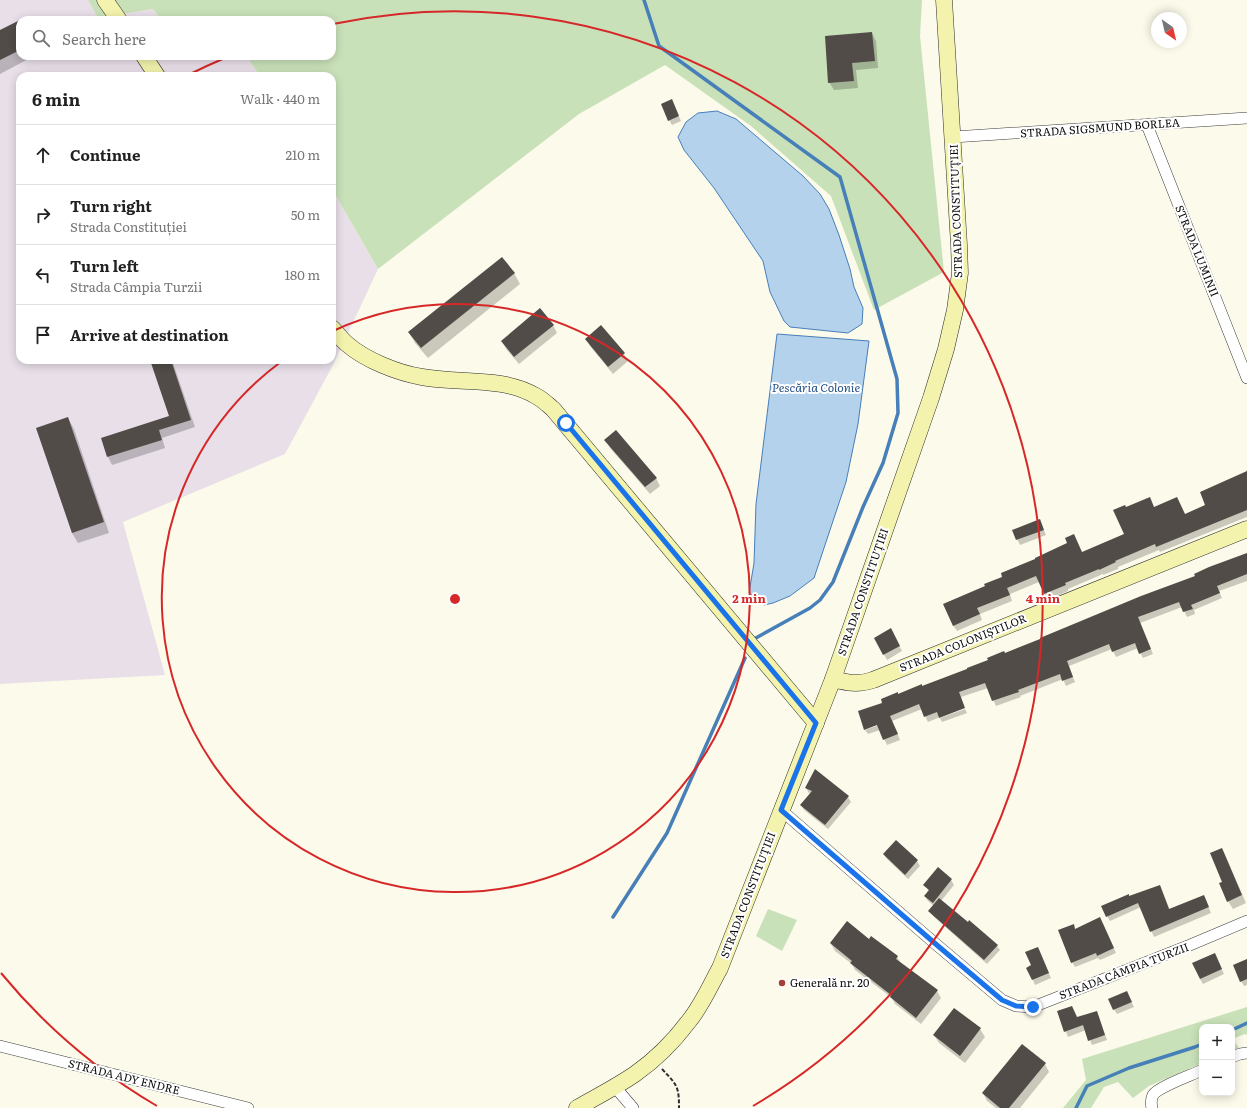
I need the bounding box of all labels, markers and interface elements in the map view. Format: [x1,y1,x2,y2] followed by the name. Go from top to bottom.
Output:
[1151,12,1187,48] north arrow
[16,16,336,60] search box
[30,27,52,49] icon: search
[62,27,146,50] text: Search here
[32,86,80,111] text: 6 min
[240,89,320,108] text: Walk · 440 m
[1020,113,1180,141] street label: STRADA SIGSMUND BORLEA
[70,143,140,166] text: Continue
[32,144,54,166] icon: ahead
[945,144,966,278] street label: STRADA CONSTITUȚIEI
[285,145,320,164] text: 210 m
[70,194,152,217] text: Turn right
[1172,202,1224,299] street label: STRADA LUMINII
[32,204,54,226] icon: right
[291,205,320,224] text: 50 m
[70,217,187,236] text: Strada Constituției
[70,254,139,277] text: Turn left
[32,264,54,286] icon: left
[285,265,320,284] text: 180 m
[70,277,202,296] text: Strada Câmpia Turzii
[70,323,229,346] text: Arrive at destination
[32,324,54,346] icon: arrive
[772,378,860,396] water label: Pescăria Colonie
[557,414,575,432] route start
[833,526,892,658] street label: STRADA CONSTITUȚIEI
[732,589,766,607] text: 2 min
[1026,589,1061,607] text: 4 min
[448,592,462,606] centre of rings
[897,609,1029,675] street label: STRADA COLONIȘTILOR
[716,829,779,960] street label: STRADA CONSTITUȚIEI
[1056,938,1191,1002] street label: STRADA CÂMPIA TURZII
[790,974,869,990] place label: Generală nr. 20
[777,978,787,988] marker: Generală nr. 20
[1024,998,1042,1016] route end
[1199,1024,1235,1096] map controls
[1199,1024,1235,1060] button: +
[67,1054,182,1098] street label: STRADA ADY ENDRE
[1199,1060,1235,1096] button: −

